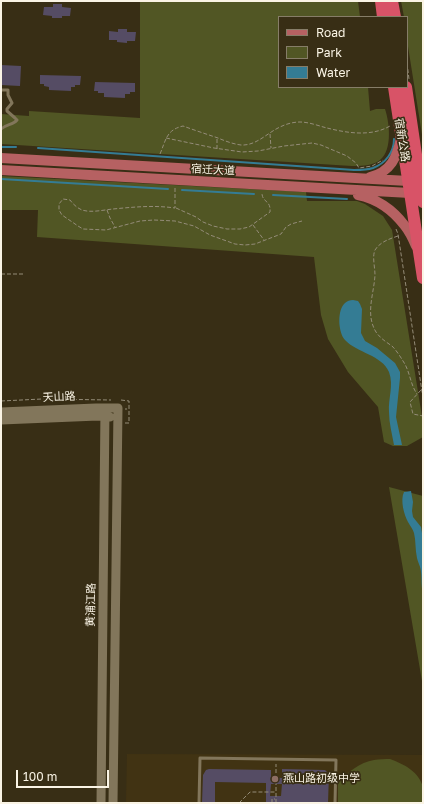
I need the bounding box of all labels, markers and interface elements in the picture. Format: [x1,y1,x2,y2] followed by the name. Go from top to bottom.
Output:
[278,16,408,88] legend
[316,25,345,40] text: Road
[316,45,342,60] text: Park
[316,65,350,80] text: Water
[392,117,412,163] street label: 宿新公路
[191,162,235,178] street label: 宿迁大道
[42,390,76,404] street label: 天山路
[84,583,98,627] street label: 黄浦江路
[18,762,111,788] scale bar
[23,769,57,784] text: 100 m
[283,772,360,786] place label: 燕山路初级中学
[270,774,280,784] marker: 燕山路初级中学

